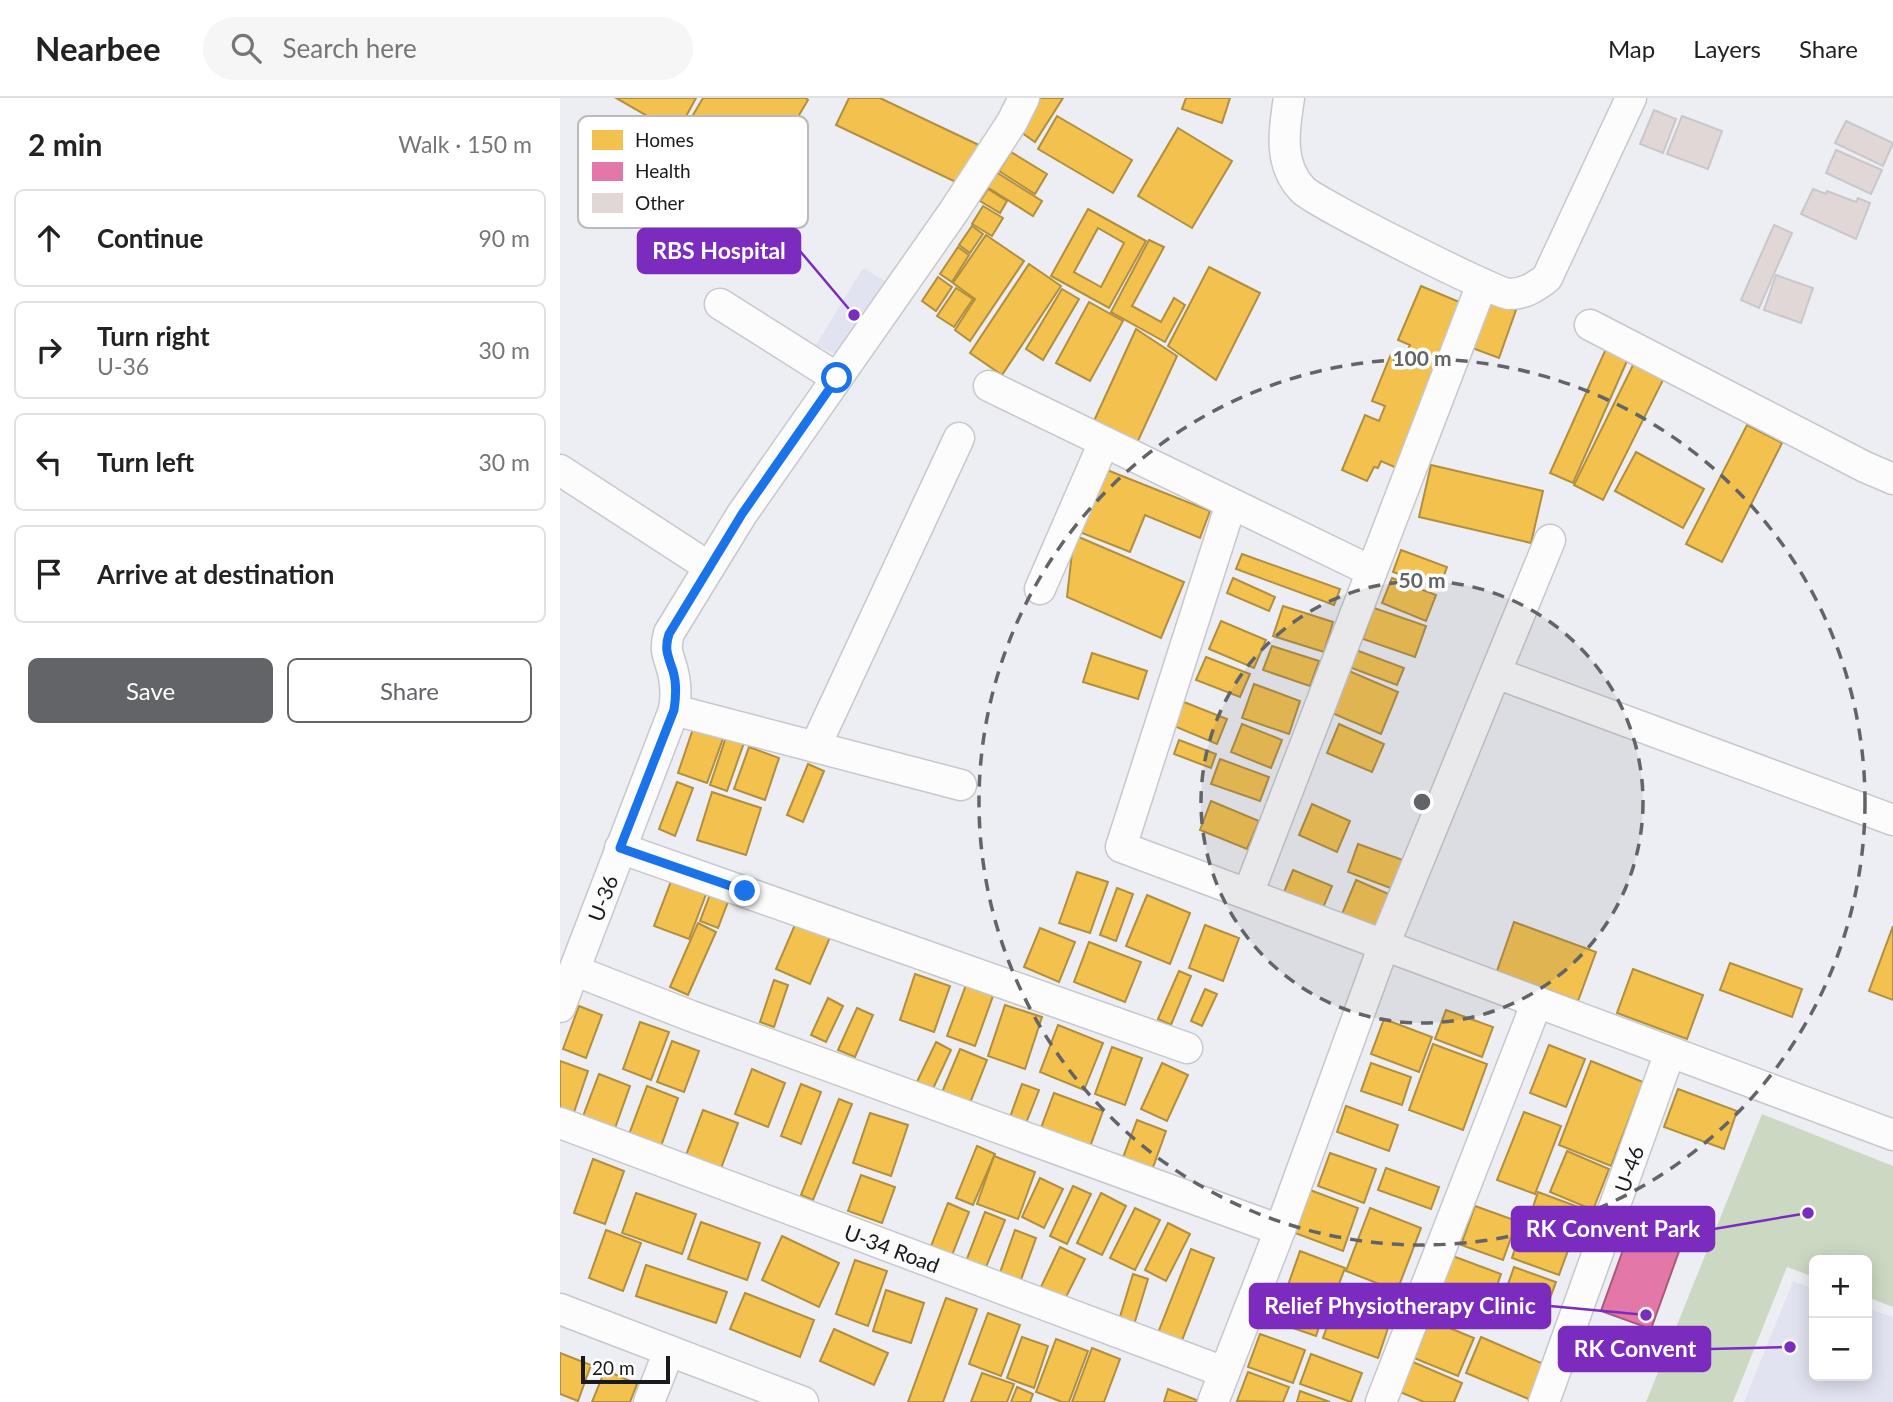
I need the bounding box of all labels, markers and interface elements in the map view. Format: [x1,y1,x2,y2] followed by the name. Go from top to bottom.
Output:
[203,17,693,80] search box
[35,28,161,68] text: Nearbee
[227,29,265,67] icon: search
[283,32,417,64] text: Search here
[1608,34,1655,63] text: Map
[1693,34,1761,63] text: Layers
[1799,34,1858,63] text: Share
[578,116,808,228] legend
[28,126,102,162] text: 2 min
[635,128,694,151] text: Homes
[398,130,532,158] text: Walk · 150 m
[635,159,691,182] text: Health
[635,191,685,214] text: Other
[30,219,68,257] icon: ahead
[97,222,203,254] text: Continue
[479,224,530,252] text: 90 m
[638,229,800,273] callout: RBS Hospital
[652,236,786,264] text: RBS Hospital
[97,320,210,352] text: Turn right
[30,331,68,369] icon: right
[479,336,530,364] text: 30 m
[1392,345,1452,370] text: 100 m
[97,352,149,380] text: U-36
[821,362,852,393] route start
[30,443,68,481] icon: left
[97,446,194,478] text: Turn left
[479,448,530,476] text: 30 m
[30,555,68,593] icon: arrive
[97,558,334,590] text: Arrive at destination
[1398,567,1446,592] text: 50 m
[28,658,273,723] button: Save
[287,658,532,723] button: Share
[1410,790,1434,814] centre of rings
[582,871,622,924] street label: U-36
[729,875,760,906] route end
[1608,1142,1648,1195] street label: U-46
[1512,1207,1714,1251] callout: RK Convent Park
[1526,1214,1701,1242] text: RK Convent Park
[841,1218,943,1277] street label: U-34 Road
[1809,1255,1872,1381] map controls
[1809,1255,1872,1318] button: +
[1250,1284,1550,1328] callout: Relief Physiotherapy Clinic
[1264,1291,1536,1319] text: Relief Physiotherapy Clinic
[1809,1318,1872,1381] button: −
[1559,1327,1710,1371] callout: RK Convent
[1574,1334,1697,1362] text: RK Convent
[581,1353,670,1385] scale bar
[592,1356,635,1379] text: 20 m

